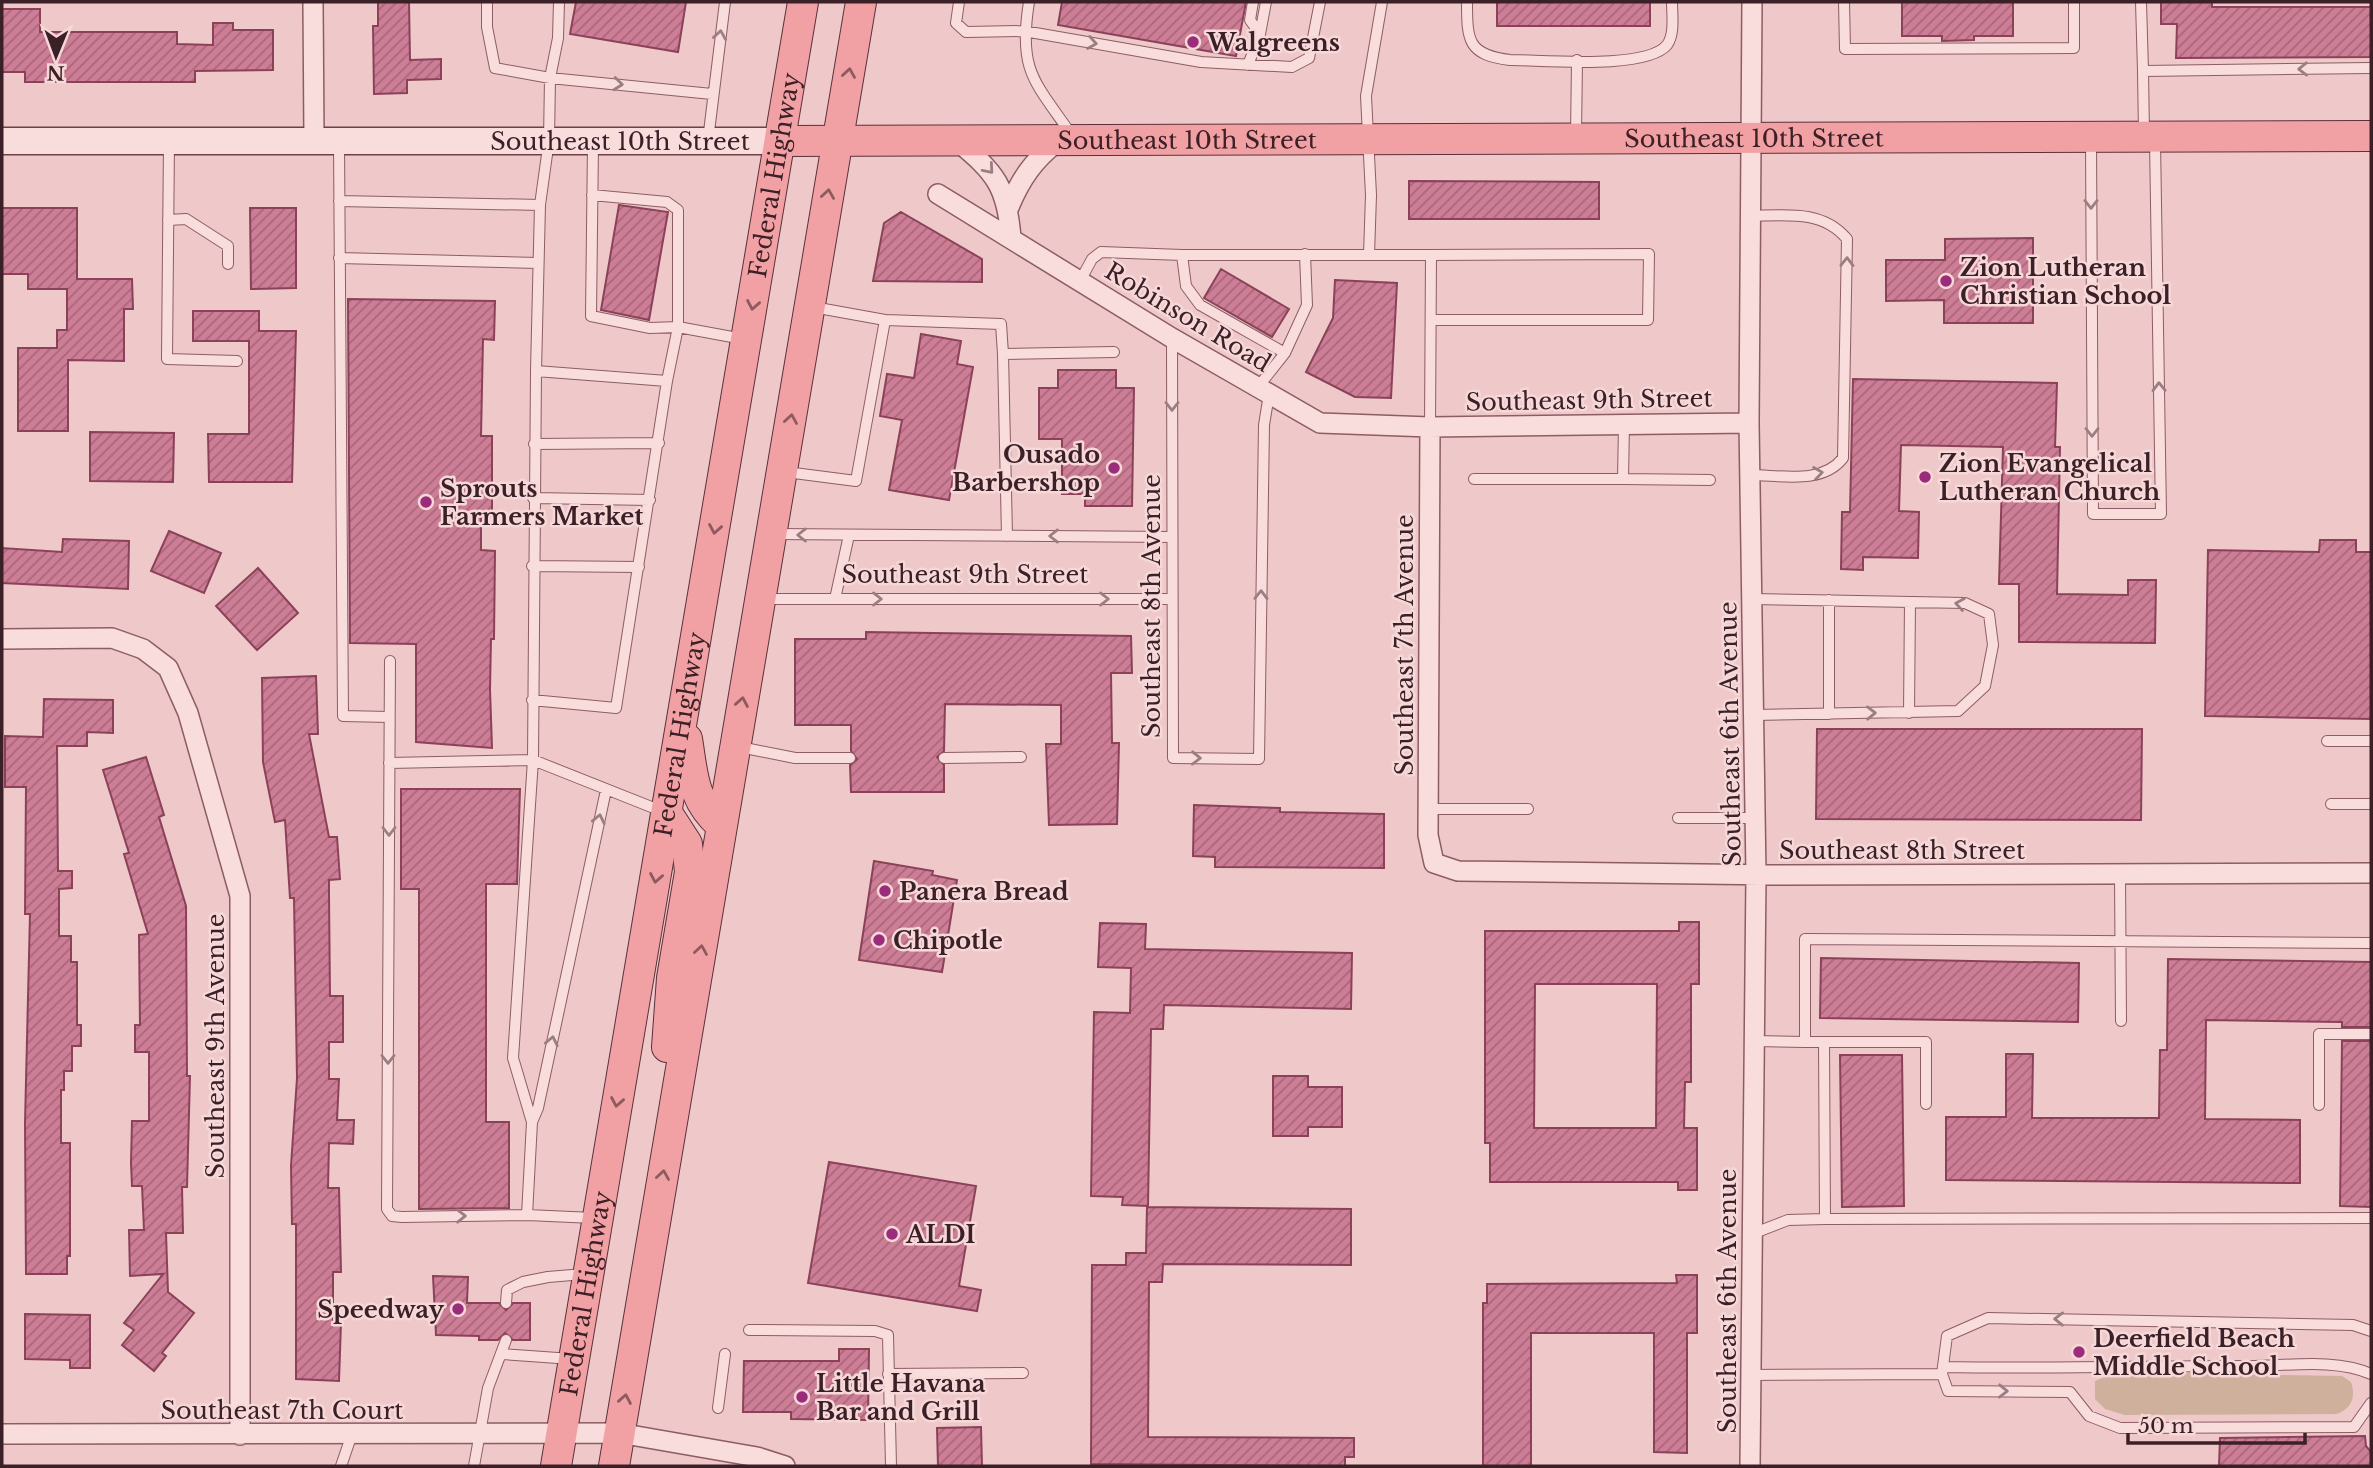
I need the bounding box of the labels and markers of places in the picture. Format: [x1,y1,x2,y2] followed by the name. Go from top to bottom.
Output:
[1206,28,1340,57] place label: Walgreens
[1185,34,1201,50] marker: Walgreens
[1960,253,2171,310] place label: Zion Lutheran Christian School
[1938,273,1954,289] marker: Zion Lutheran Christian School
[952,440,1100,497] place label: Ousado Barbershop
[1939,449,2160,506] place label: Zion Evangelical Lutheran Church
[1106,460,1122,476] marker: Ousado Barbershop
[1917,469,1933,485] marker: Zion Evangelical Lutheran Church
[440,474,644,531] place label: Sprouts Farmers Market
[418,494,434,510] marker: Sprouts Farmers Market
[899,877,1069,906] place label: Panera Bread
[877,883,893,899] marker: Panera Bread
[893,926,1003,955] place label: Chipotle
[871,932,887,948] marker: Chipotle
[905,1220,976,1249] place label: ALDI
[884,1226,900,1242] marker: ALDI
[317,1295,444,1324] place label: Speedway
[450,1301,466,1317] marker: Speedway
[2093,1324,2295,1381] place label: Deerfield Beach Middle School
[2071,1344,2087,1360] marker: Deerfield Beach Middle School
[816,1369,986,1426] place label: Little Havana Bar and Grill
[794,1389,810,1405] marker: Little Havana Bar and Grill

